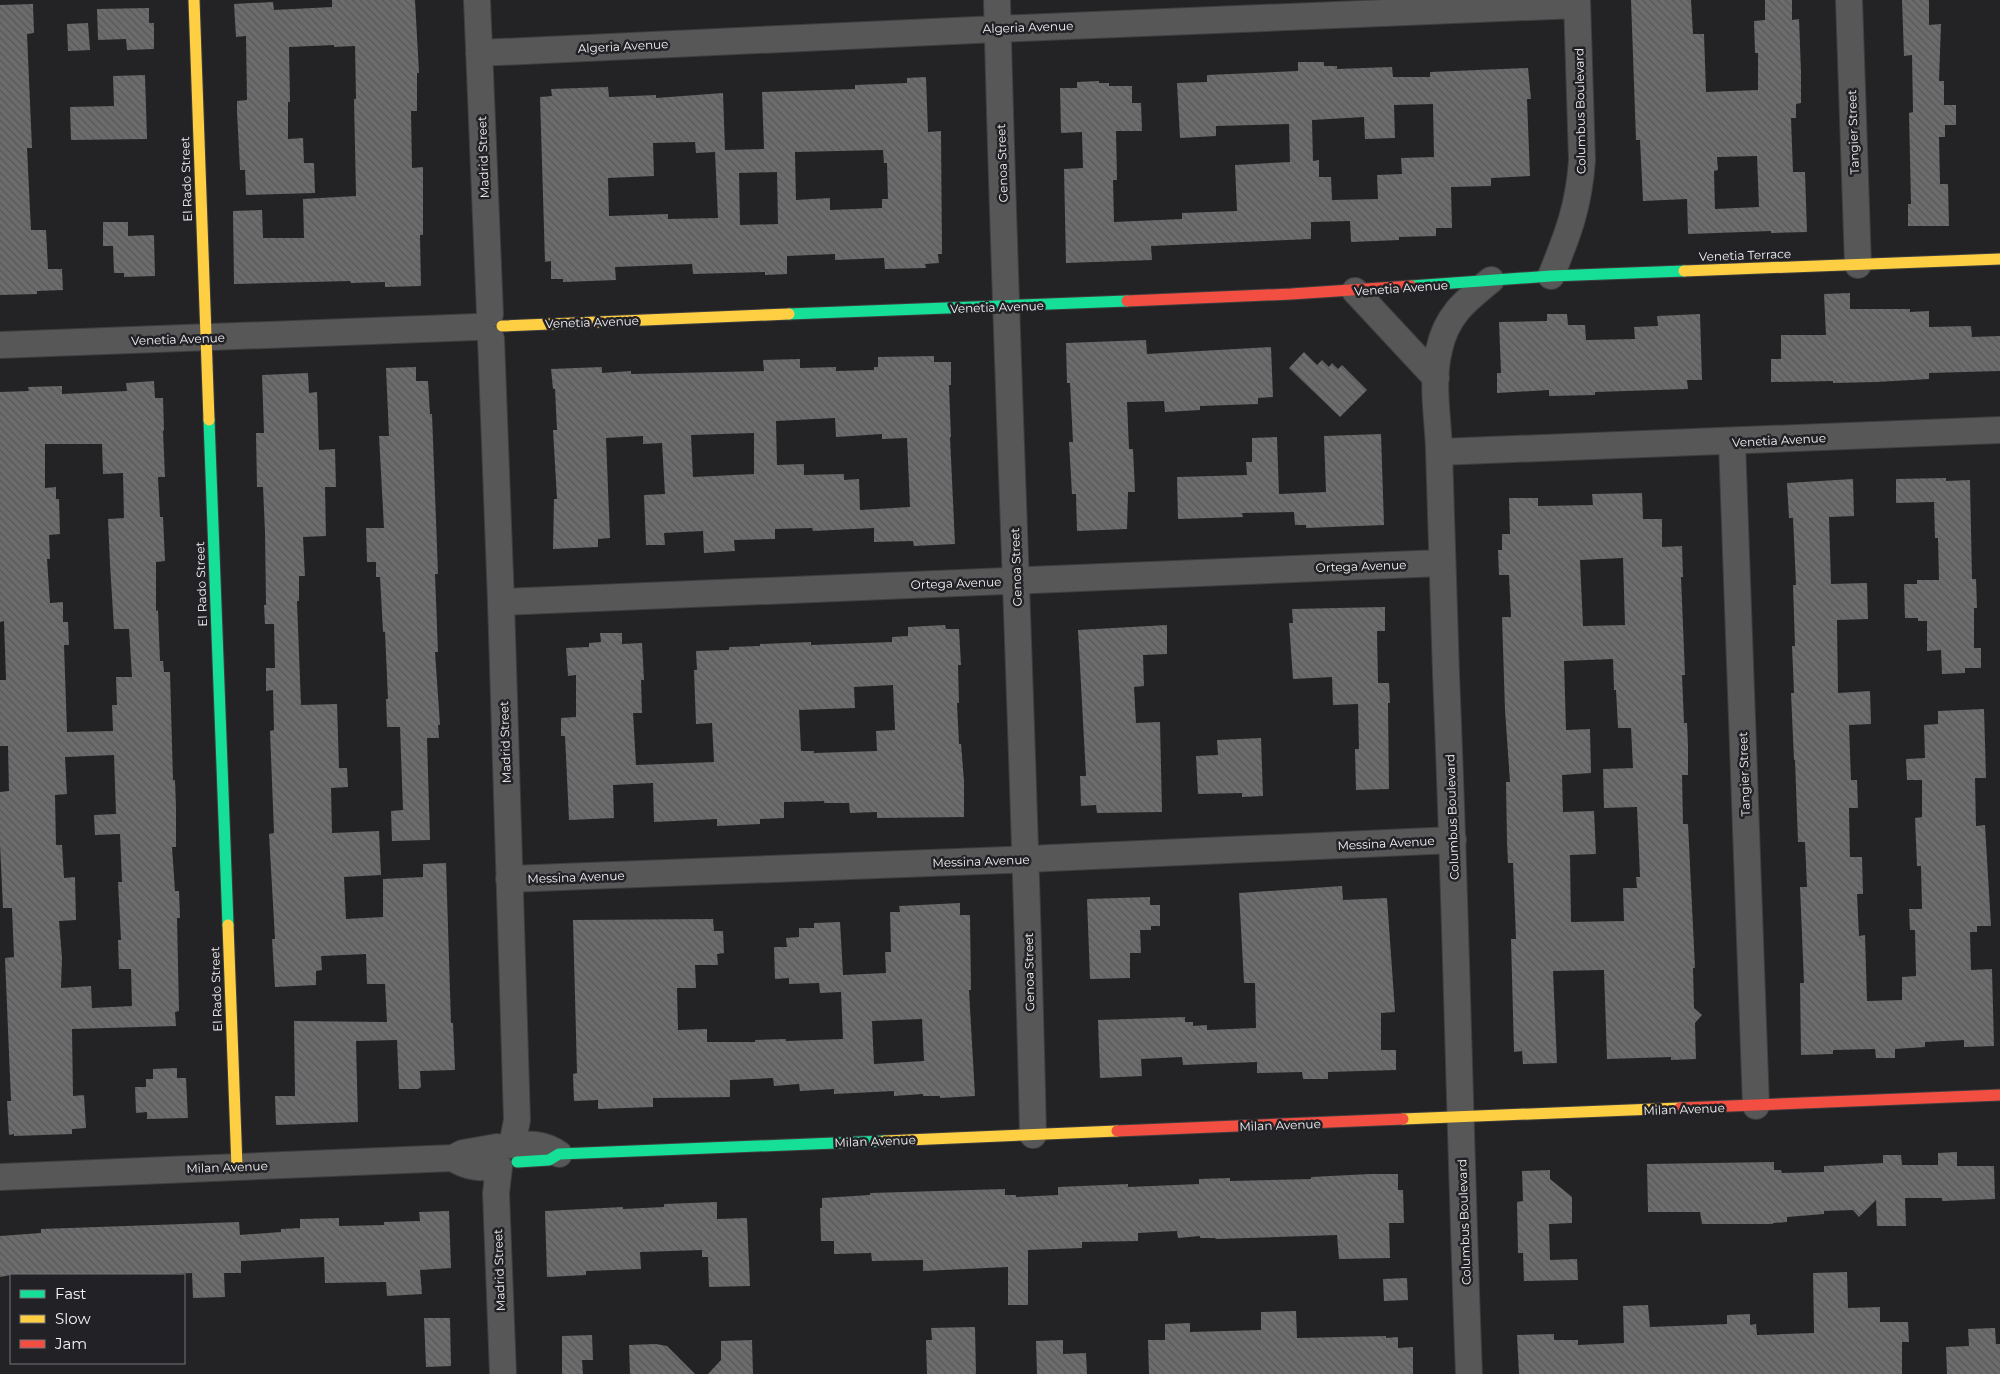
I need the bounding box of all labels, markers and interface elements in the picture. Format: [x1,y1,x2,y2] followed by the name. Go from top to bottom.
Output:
[982,18,1074,36] street label: Algeria Avenue
[577,36,669,56] street label: Algeria Avenue
[1571,48,1589,174] street label: Columbus Boulevard
[1844,89,1862,175] street label: Tangier Street
[474,116,492,198] street label: Madrid Street
[993,123,1011,203] street label: Genoa Street
[177,136,195,222] street label: El Rado Street
[1699,246,1791,264] street label: Venetia Terrace
[1354,277,1448,299] street label: Venetia Avenue
[950,298,1044,316] street label: Venetia Avenue
[545,313,639,331] street label: Venetia Avenue
[131,330,225,348] street label: Venetia Avenue
[1732,430,1826,450] street label: Venetia Avenue
[1007,527,1025,607] street label: Genoa Street
[192,541,210,627] street label: El Rado Street
[1315,557,1407,575] street label: Ortega Avenue
[910,574,1002,592] street label: Ortega Avenue
[496,701,514,783] street label: Madrid Street
[1735,731,1753,817] street label: Tangier Street
[1442,754,1462,880] street label: Columbus Boulevard
[1337,833,1435,853] street label: Messina Avenue
[932,852,1030,870] street label: Messina Avenue
[527,868,625,886] street label: Messina Avenue
[1021,932,1037,1011] street label: Genoa Street
[207,946,225,1032] street label: El Rado Street
[1643,1100,1725,1118] street label: Milan Avenue
[1239,1116,1321,1134] street label: Milan Avenue
[834,1132,916,1150] street label: Milan Avenue
[186,1158,268,1176] street label: Milan Avenue
[1454,1159,1474,1285] street label: Columbus Boulevard
[490,1229,508,1311] street label: Madrid Street
[10,1274,185,1364] legend
[55,1284,86,1303] text: Fast
[55,1309,91,1328] text: Slow
[54,1334,87,1353] text: Jam

